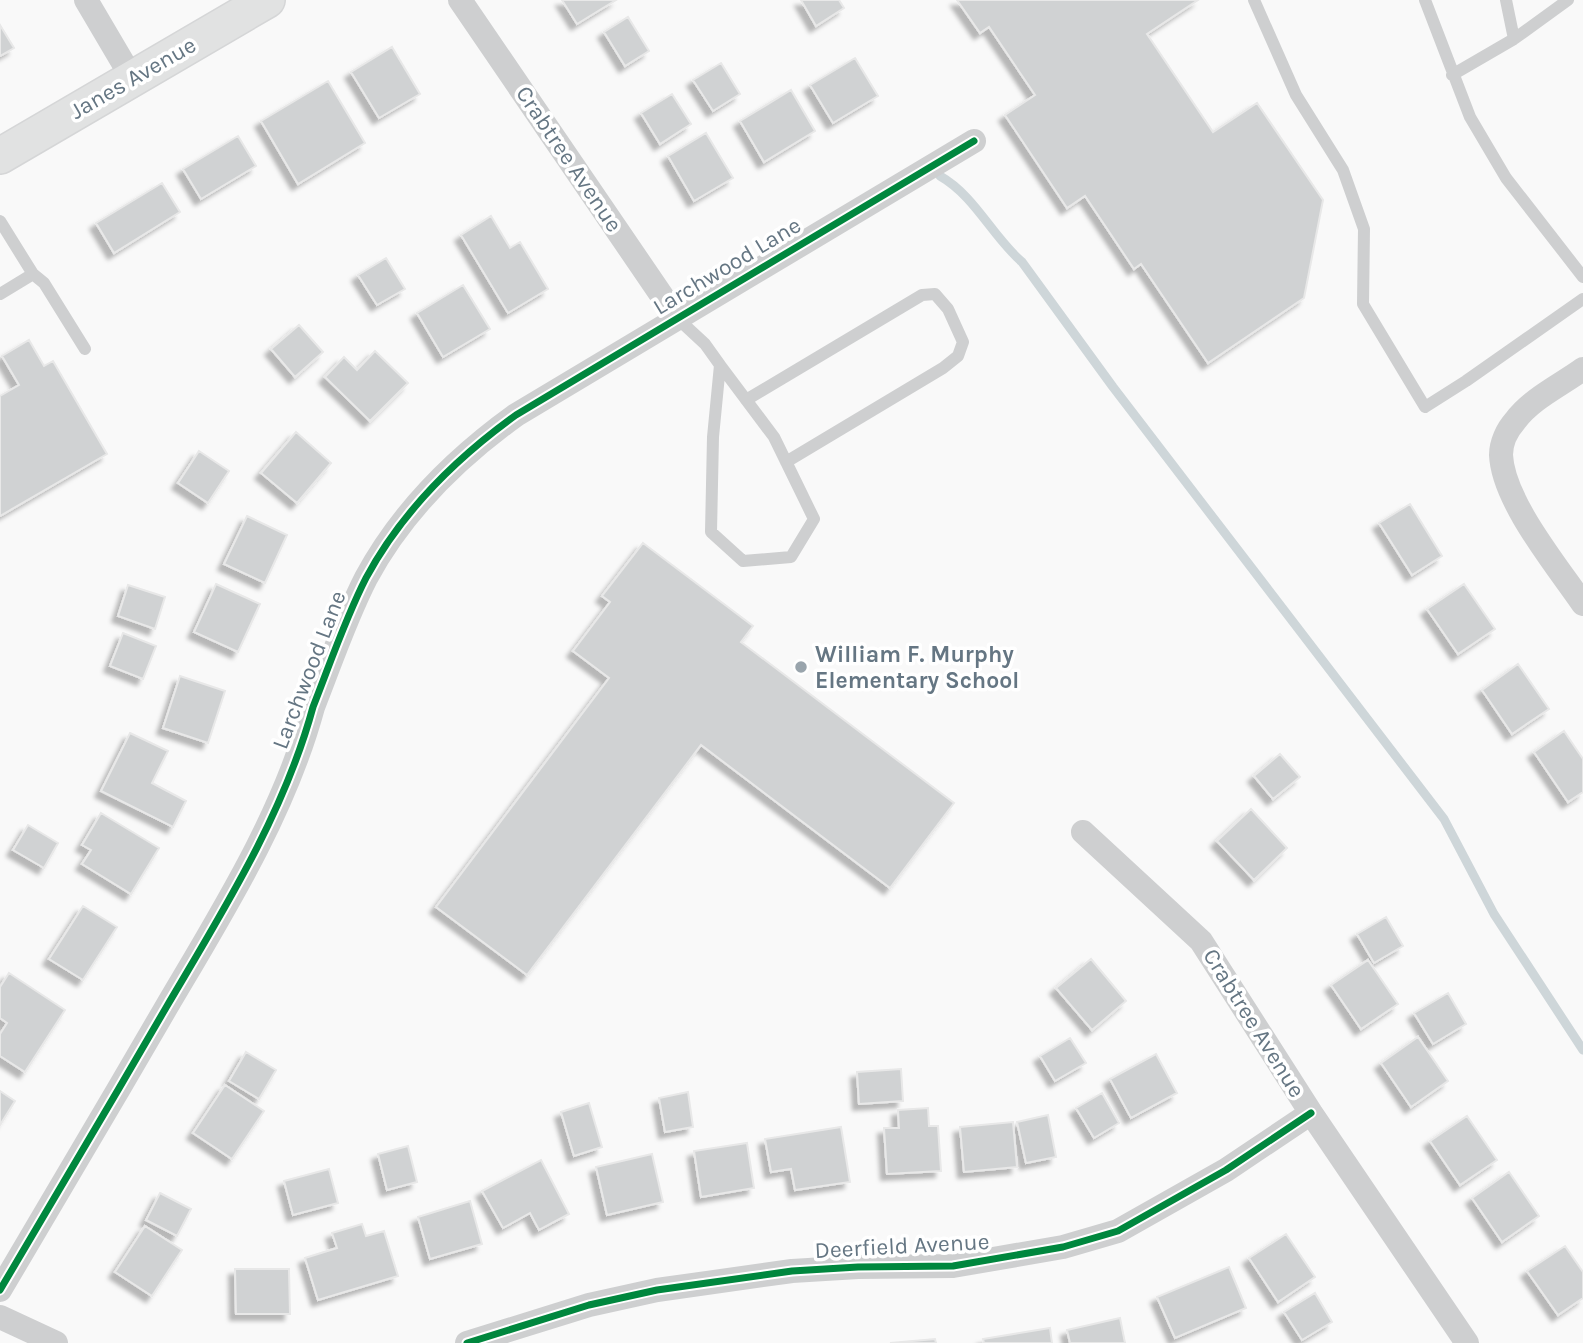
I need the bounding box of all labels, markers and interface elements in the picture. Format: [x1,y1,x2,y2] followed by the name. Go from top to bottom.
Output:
[65,31,201,125] street label: Janes Avenue
[510,81,628,237] street label: Crabtree Avenue
[648,211,806,321] street label: Larchwood Lane
[266,587,352,753] street label: Larchwood Lane
[815,641,1019,694] place label: William F. Murphy Elementary School
[793,659,809,675] marker: William F. Murphy Elementary School
[1197,944,1311,1102] street label: Crabtree Avenue
[814,1228,990,1264] street label: Deerfield Avenue

